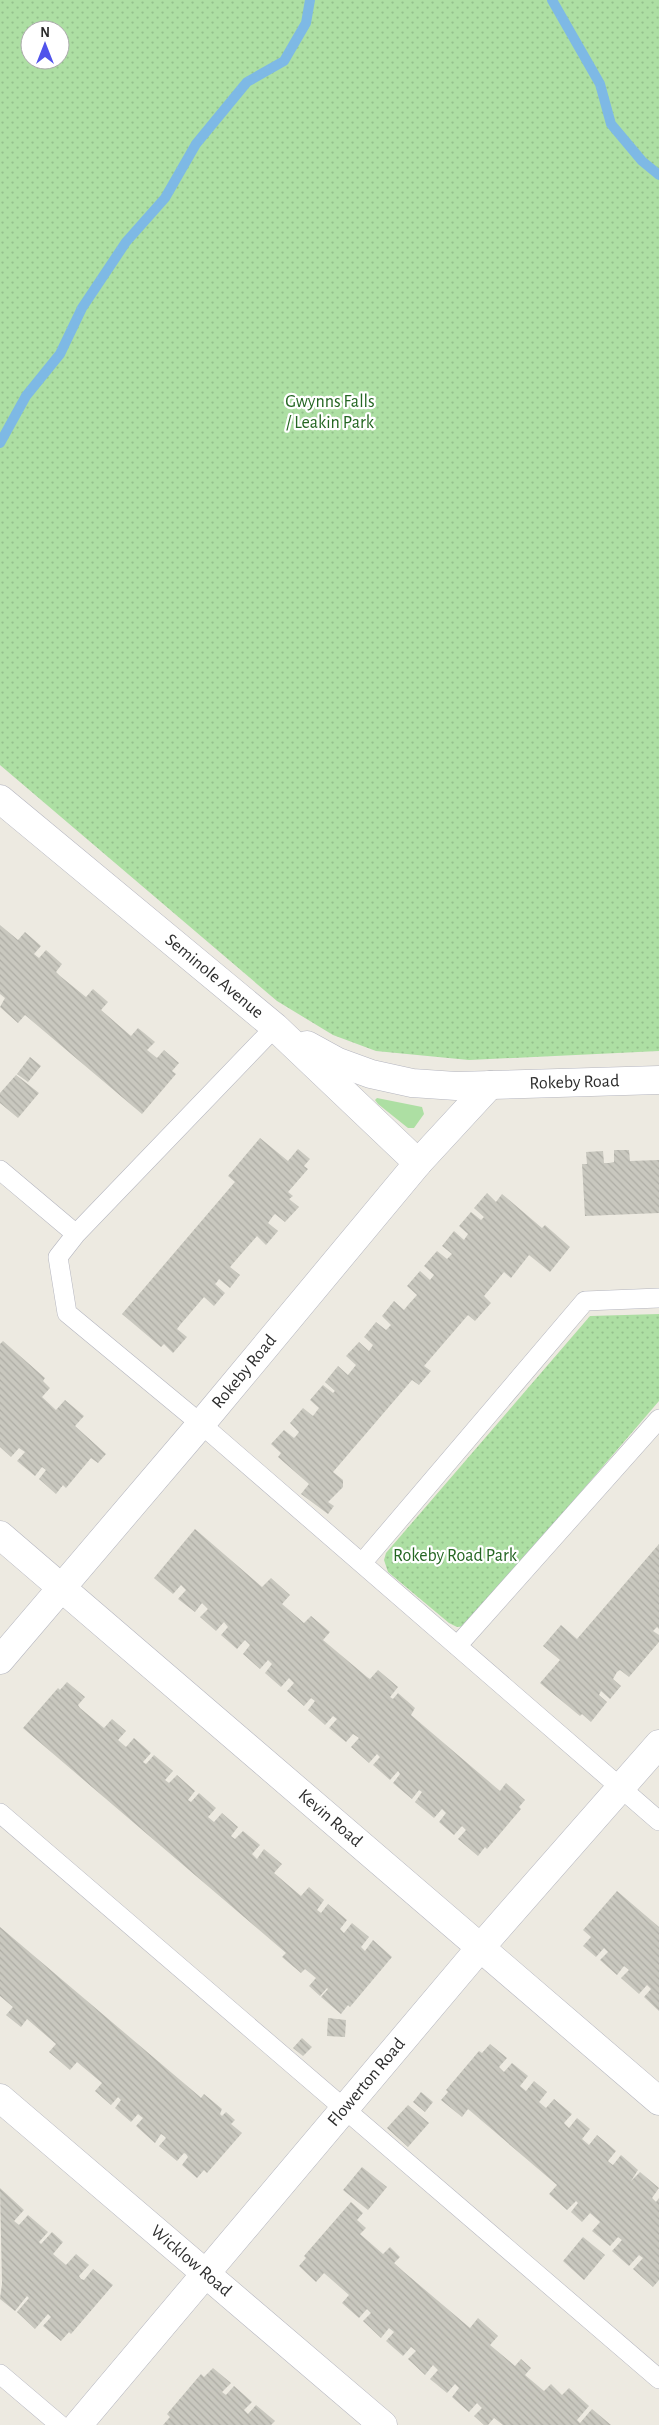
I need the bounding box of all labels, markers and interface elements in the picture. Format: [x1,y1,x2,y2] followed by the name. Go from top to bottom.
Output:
[20,20,70,70] north arrow
[40,26,50,40] text: N
[285,393,375,432] park label: Gwynns Falls / Leakin Park
[161,931,267,1022] street label: Seminole Avenue
[529,1072,620,1093] street label: Rokeby Road
[209,1331,280,1412] street label: Rokeby Road
[393,1547,518,1565] park label: Rokeby Road Park
[295,1786,365,1851] street label: Kevin Road
[325,2035,409,2130] street label: Flowerton Road
[147,2222,235,2300] street label: Wicklow Road

